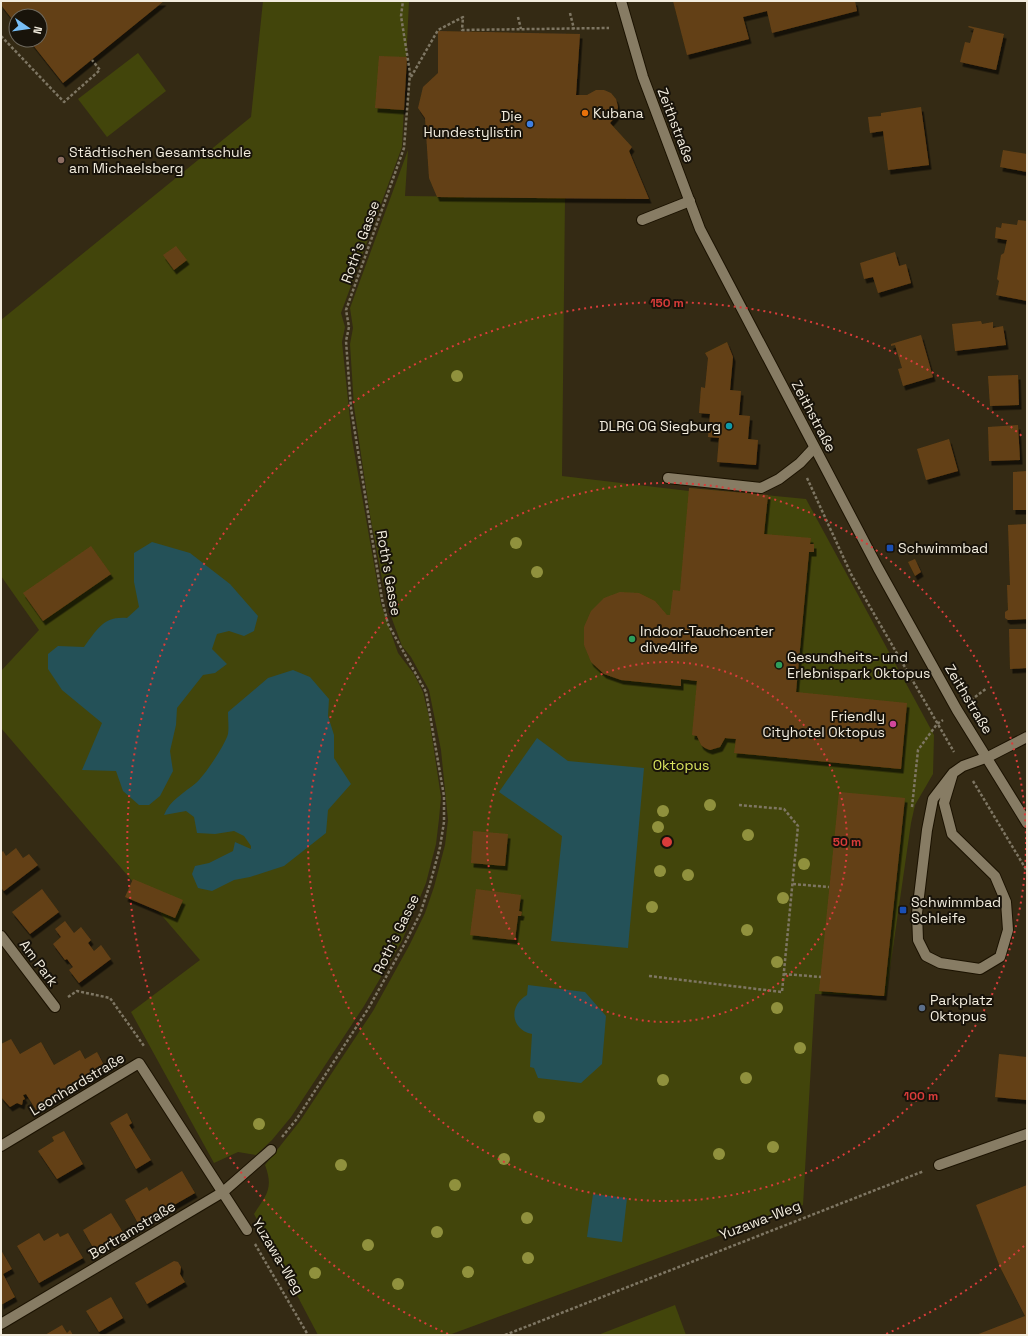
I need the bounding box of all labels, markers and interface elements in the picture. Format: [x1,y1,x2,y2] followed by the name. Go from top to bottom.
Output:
[8,8,48,48] north arrow
[30,25,45,35] text: N
[654,85,698,165] street label: Zeithstraße
[593,104,644,122] place label: Kubana
[424,107,522,141] place label: Die Hundestylistin
[580,108,590,118] marker: Kubana
[525,119,535,129] marker: Die Hundestylistin
[69,143,251,177] place label: Städtischen Gesamtschule am Michaelsberg
[56,155,66,165] marker: Städtischen Gesamtschule am Michaelsberg
[337,198,383,286] street label: Roth's Gasse
[650,295,684,311] text: 150 m
[788,377,840,455] street label: Zeithstraße
[599,417,721,435] place label: DLRG OG Siegburg
[724,421,734,431] marker: DLRG OG Siegburg
[373,529,405,617] street label: Roth's Gasse
[898,539,988,557] place label: Schwimmbad
[885,543,895,553] marker: Schwimmbad
[640,622,774,656] place label: Indoor-Tauchcenter dive4life
[627,634,637,644] marker: Indoor-Tauchcenter dive4life
[787,648,930,682] place label: Gesundheits- und Erlebnispark Oktopus
[774,660,784,670] marker: Gesundheits- und Erlebnispark Oktopus
[941,661,997,737] street label: Zeithstraße
[762,707,885,741] place label: Friendly Cityhotel Oktopus
[888,719,898,729] marker: Friendly Cityhotel Oktopus
[653,756,709,774] park label: Oktopus
[833,834,861,850] text: 50 m
[660,835,674,849] centre of rings
[369,891,423,977] street label: Roth's Gasse
[911,893,1001,927] place label: Schwimmbad Schleife
[898,905,908,915] marker: Schwimmbad Schleife
[16,936,63,990] street label: Am Park
[930,991,993,1025] place label: Parkplatz Oktopus
[917,1003,927,1013] marker: Parkplatz Oktopus
[26,1049,128,1119] street label: Leonhardstraße
[904,1088,938,1104] text: 100 m
[717,1196,803,1244] street label: Yuzawa-Weg
[85,1197,179,1263] street label: Bertramstraße
[248,1215,308,1297] street label: Yuzawa-Weg

